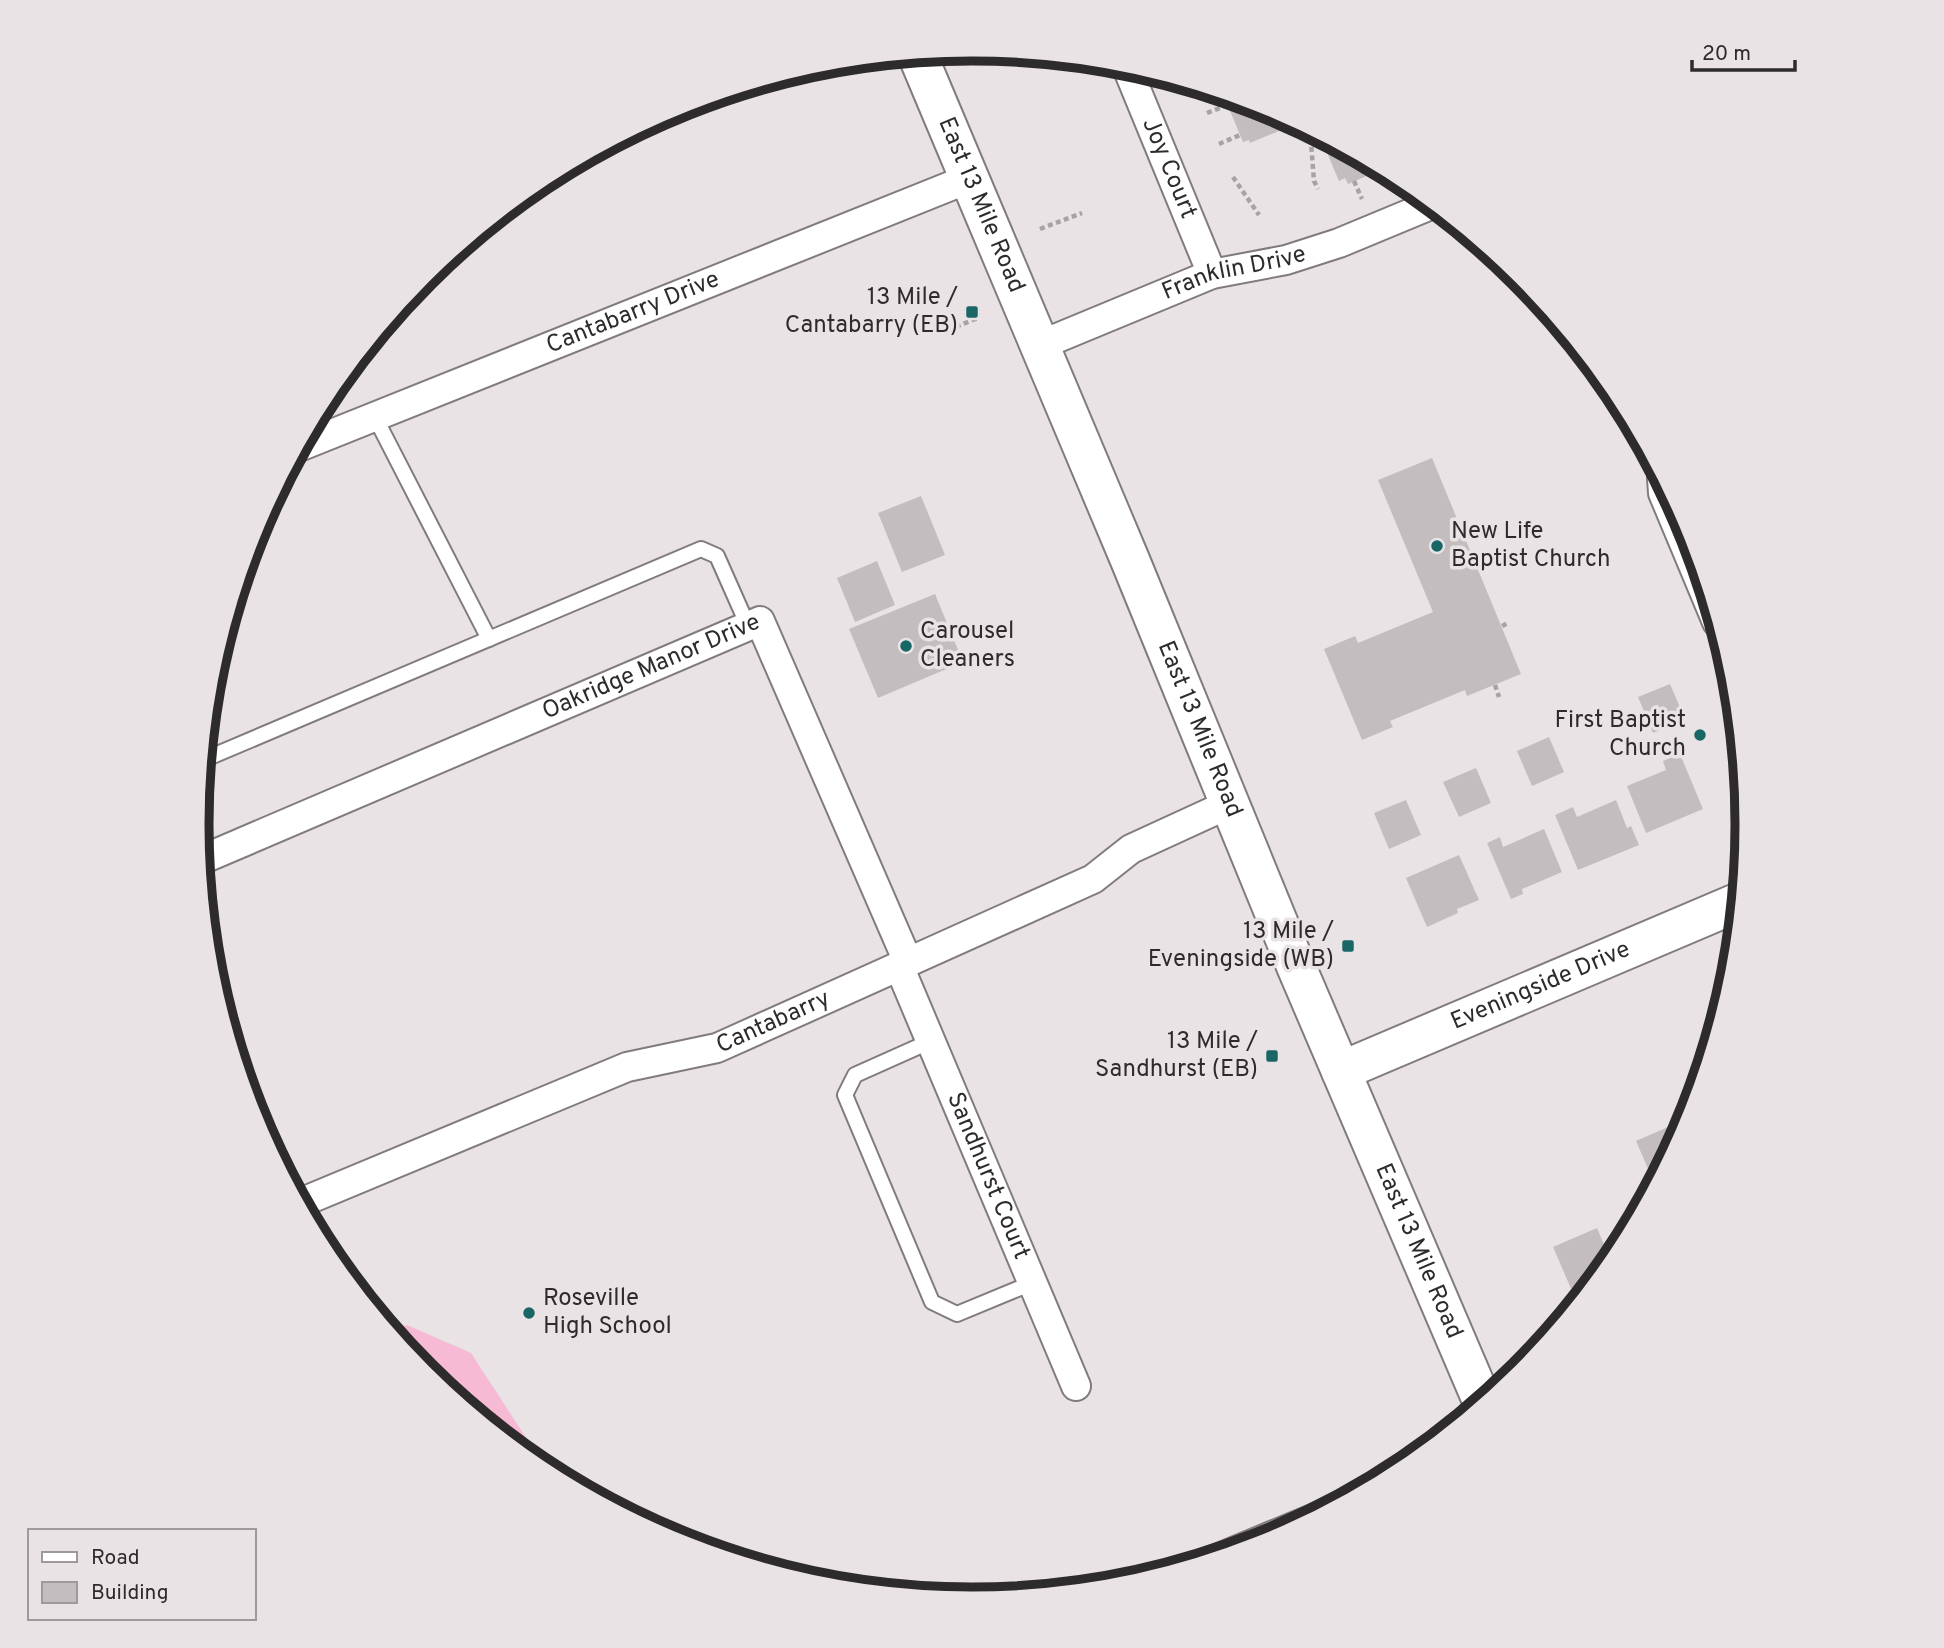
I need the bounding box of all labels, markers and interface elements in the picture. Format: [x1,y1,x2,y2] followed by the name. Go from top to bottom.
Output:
[1692,28,1795,72] scale bar
[1702,41,1751,68] text: 20 m
[930,113,1031,297] street label: East 13 Mile Road
[1135,114,1203,223] street label: Joy Court
[1158,239,1310,308] street label: Franklin Drive
[542,265,724,361] street label: Cantabarry Drive
[785,283,958,341] place label: 13 Mile / Cantabarry (EB)
[964,304,980,320] marker: 13 Mile / Cantabarry (EB)
[1451,517,1611,575] place label: New Life Baptist Church
[1429,538,1445,554] marker: New Life Baptist Church
[538,608,765,727] street label: Oakridge Manor Drive
[920,617,1015,675] place label: Carousel Cleaners
[1150,637,1249,822] street label: East 13 Mile Road
[898,638,914,654] marker: Carousel Cleaners
[1555,706,1686,764] place label: First Baptist Church
[1692,727,1708,743] marker: First Baptist Church
[1148,917,1334,975] place label: 13 Mile / Eveningside (WB)
[1447,935,1635,1037] street label: Eveningside Drive
[1340,938,1356,954] marker: 13 Mile / Eveningside (WB)
[712,984,835,1061] street label: Cantabarry
[1095,1027,1258,1085] place label: 13 Mile / Sandhurst (EB)
[1264,1048,1280,1064] marker: 13 Mile / Sandhurst (EB)
[939,1088,1036,1264] street label: Sandhurst Court
[1367,1159,1469,1343] street label: East 13 Mile Road
[543,1284,672,1342] place label: Roseville High School
[521,1305,537,1321] marker: Roseville High School
[28,1529,256,1620] legend
[91,1545,140,1572] text: Road
[91,1580,169,1607] text: Building

